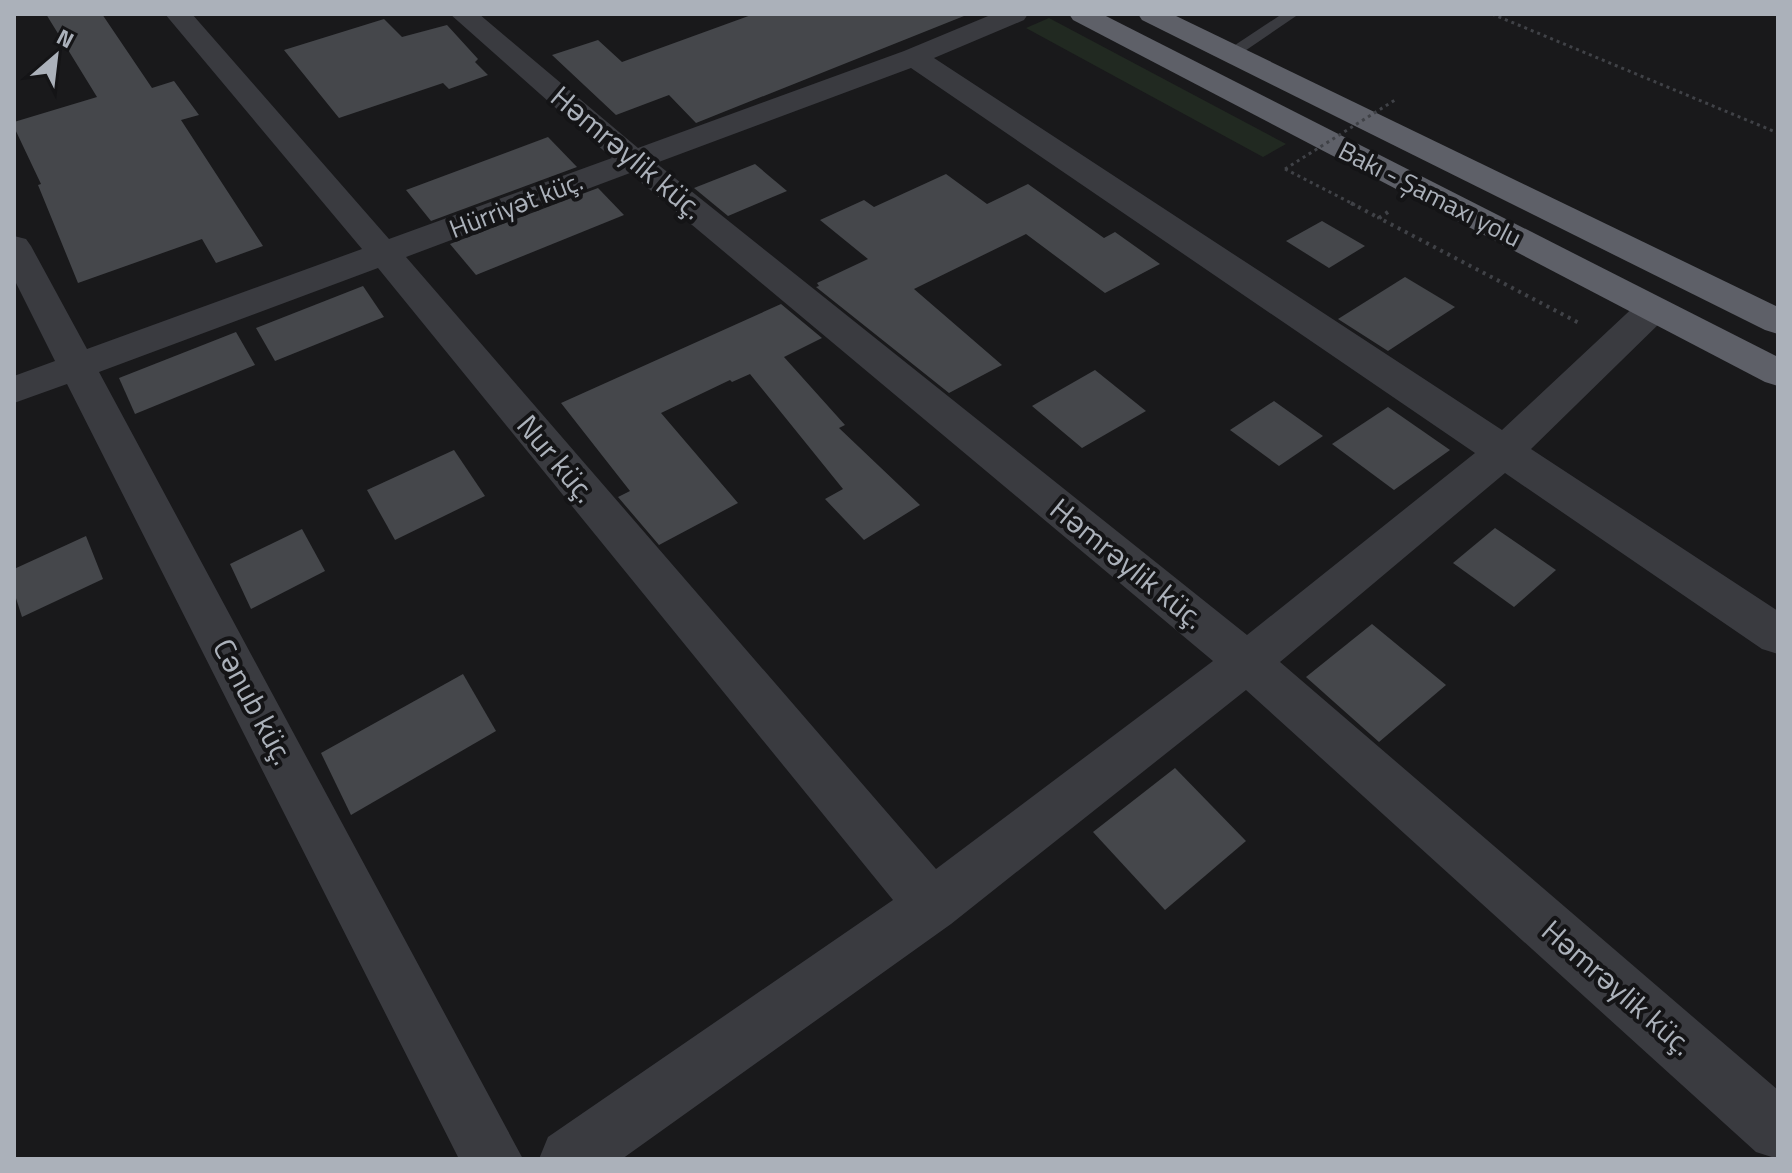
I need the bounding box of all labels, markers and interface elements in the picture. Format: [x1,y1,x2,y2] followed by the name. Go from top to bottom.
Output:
[16,16,96,96] north arrow
[51,20,80,57] text: N
[541,74,714,230] street label: Həmrəylik küç.
[1332,131,1529,257] street label: Bakı - Şamaxı yolu
[443,161,588,248] street label: Hürriyət küç.
[506,404,608,513] street label: Nur küç.
[1040,486,1215,640] street label: Həmrəylik küç.
[201,630,306,773] street label: Cənub küç.
[1532,908,1704,1066] street label: Həmrəylik küç.

